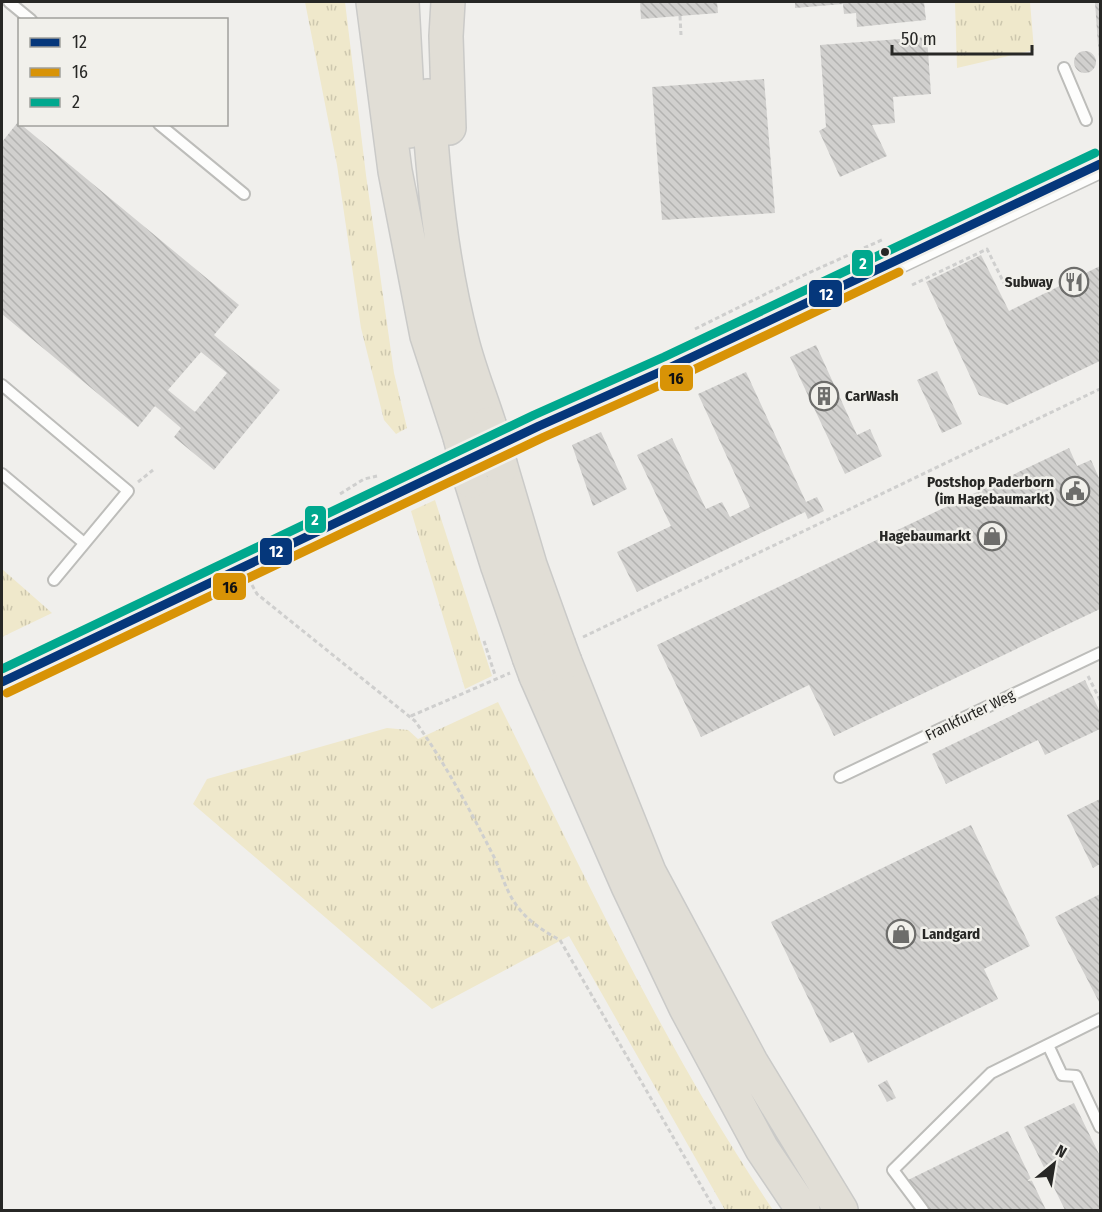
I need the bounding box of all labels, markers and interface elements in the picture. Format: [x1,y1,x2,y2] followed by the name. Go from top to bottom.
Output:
[18,18,228,126] legend
[892,18,1032,56] scale bar
[901,28,937,50] text: 50 m
[72,31,87,53] text: 12
[72,61,88,83] text: 16
[72,91,80,113] text: 2
[879,246,891,258] unlabelled marker
[851,249,874,277] line badge: 2
[858,254,867,273] text: 2
[1058,266,1090,298] restaurant icon: Subway
[1005,273,1054,291] place label: Subway
[808,279,843,308] line badge: 12
[819,285,834,304] text: 12
[659,364,694,392] line badge: 16
[668,369,684,388] text: 16
[808,380,840,412] building icon: CarWash
[845,387,899,405] place label: CarWash
[927,473,1054,508] place label: Postshop Paderborn (im Hagebaumarkt)
[1059,475,1091,507] public building icon: Postshop Paderborn (im Hagebaumarkt)
[304,505,327,534] line badge: 2
[310,510,319,529] text: 2
[976,520,1008,552] shop icon: Hagebaumarkt
[879,527,972,545] place label: Hagebaumarkt
[259,537,293,566] line badge: 12
[269,542,284,561] text: 12
[212,572,247,601] line badge: 16
[222,578,238,597] text: 16
[922,686,1018,744] street label: Frankfurter Weg
[885,918,917,950] shop icon: Landgard
[922,925,980,943] place label: Landgard
[1024,1134,1084,1194] north arrow
[1052,1141,1070,1162] text: N

